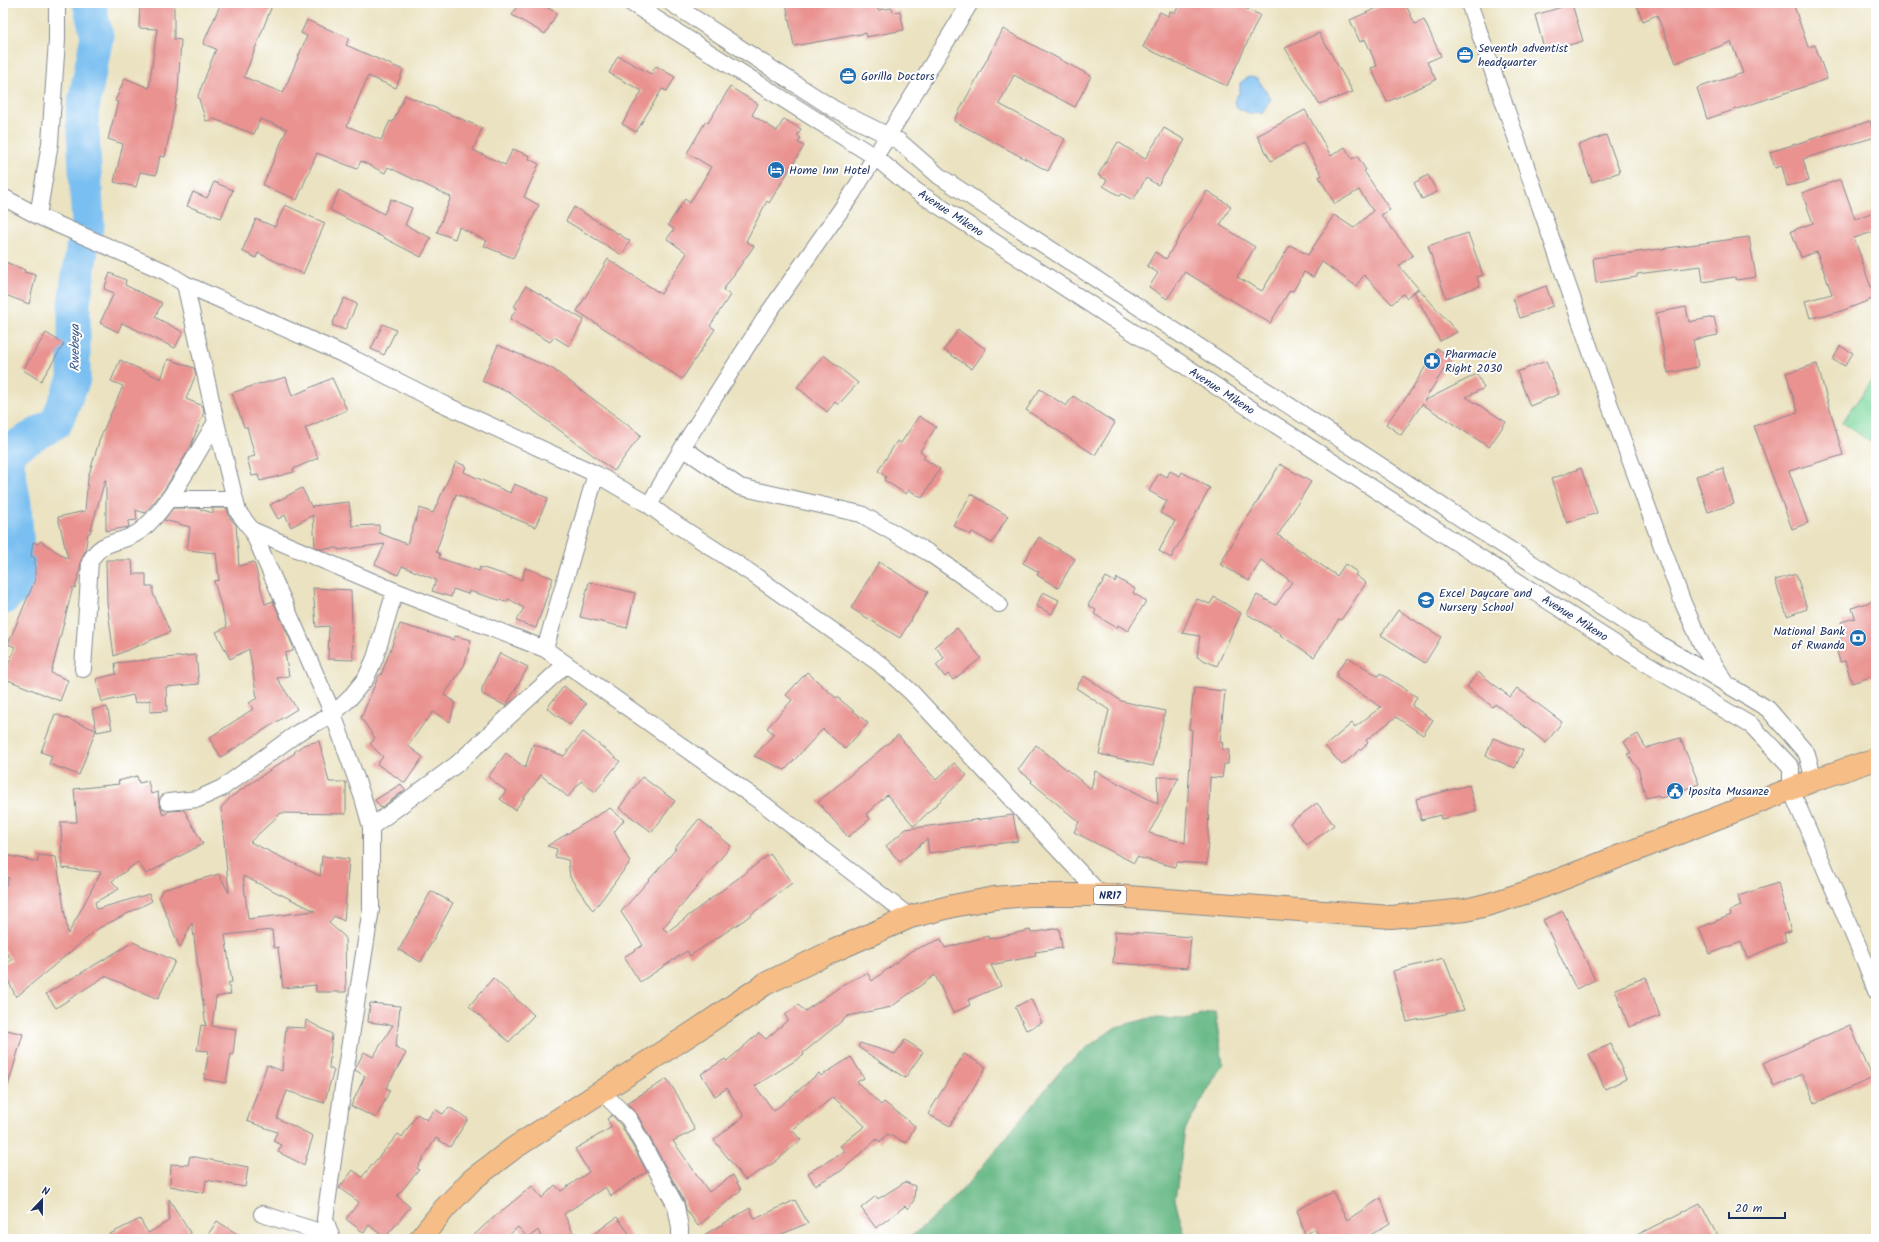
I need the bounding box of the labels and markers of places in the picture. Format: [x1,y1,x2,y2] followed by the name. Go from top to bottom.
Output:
[1478,39,1569,72] place label: Seventh adventist headquarter
[1455,45,1475,65] office icon: Seventh adventist headquarter
[838,66,858,86] office icon: Gorilla Doctors
[861,67,935,86] place label: Gorilla Doctors
[766,160,786,180] hotel icon: Home Inn Hotel
[789,161,870,180] place label: Home Inn Hotel
[1445,345,1502,378] place label: Pharmacie Right 2030
[1422,351,1442,371] pharmacy icon: Pharmacie Right 2030
[1439,584,1533,617] place label: Excel Daycare and Nursery School
[1416,590,1436,610] school or university icon: Excel Daycare and Nursery School
[1773,622,1845,655] place label: National Bank of Rwanda
[1848,628,1868,648] bank icon: National Bank of Rwanda
[1665,781,1685,801] public building icon: Iposita Musanze
[1688,782,1770,801] place label: Iposita Musanze

